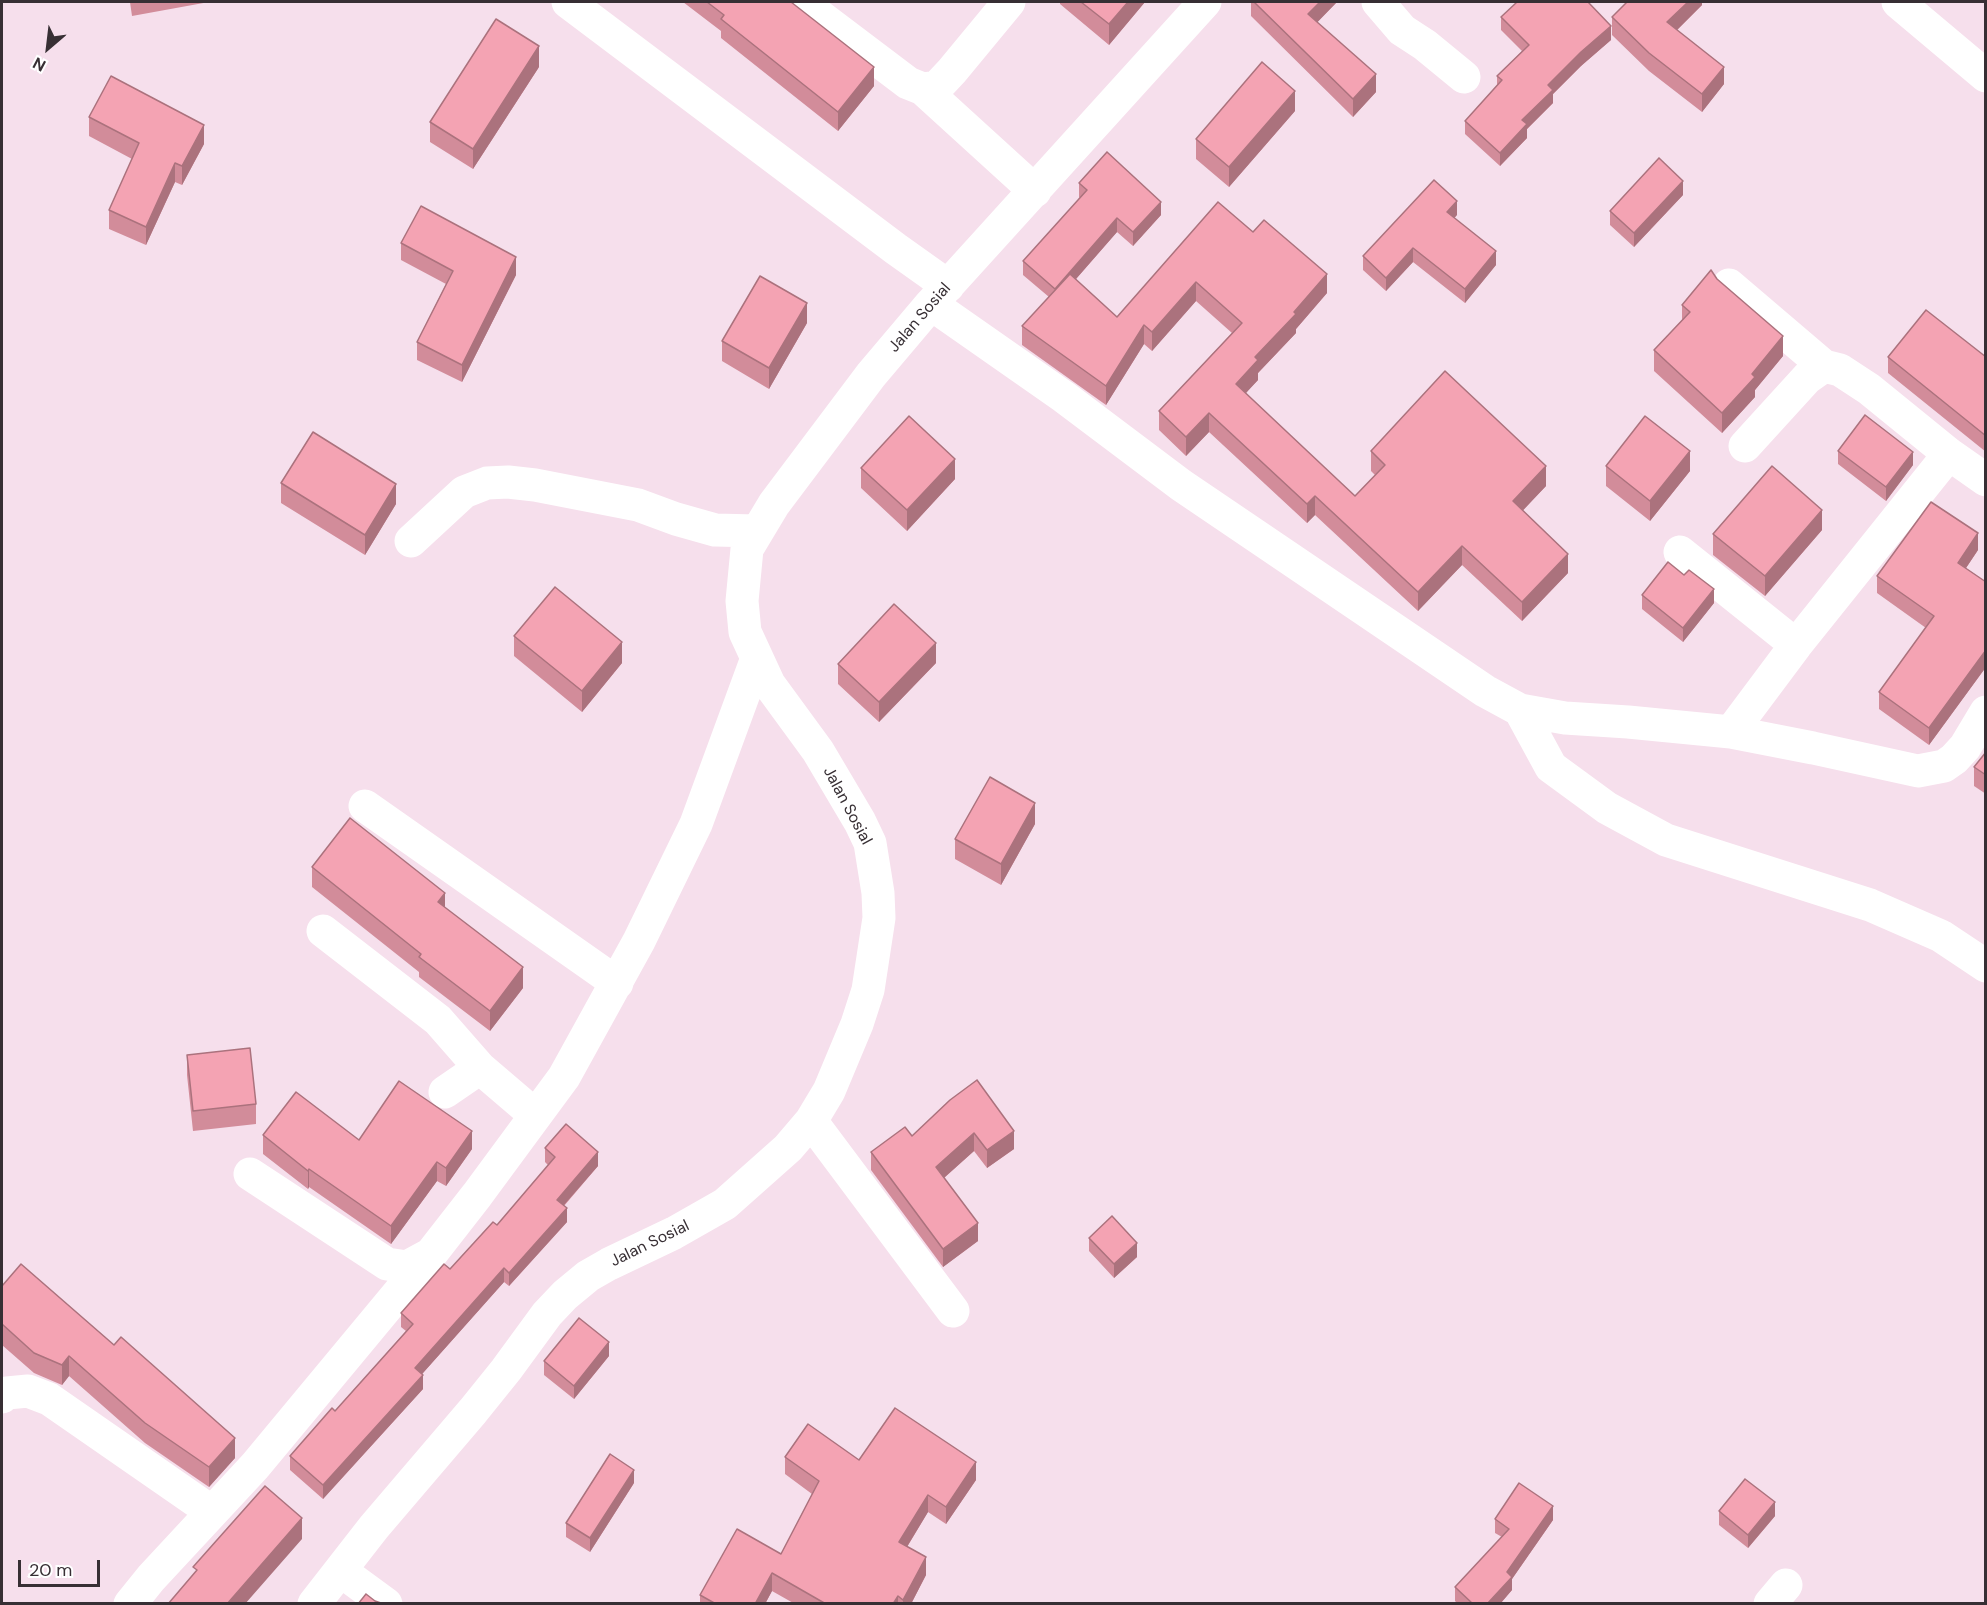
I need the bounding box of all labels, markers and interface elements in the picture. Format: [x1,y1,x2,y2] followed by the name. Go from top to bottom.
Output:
[18,18,78,78] north arrow
[29,52,49,76] text: N
[885,279,955,357] street label: Jalan Sosial
[818,764,876,848] street label: Jalan Sosial
[607,1217,693,1271] street label: Jalan Sosial
[21,1548,104,1586] scale bar
[29,1558,72,1582] text: 20 m

